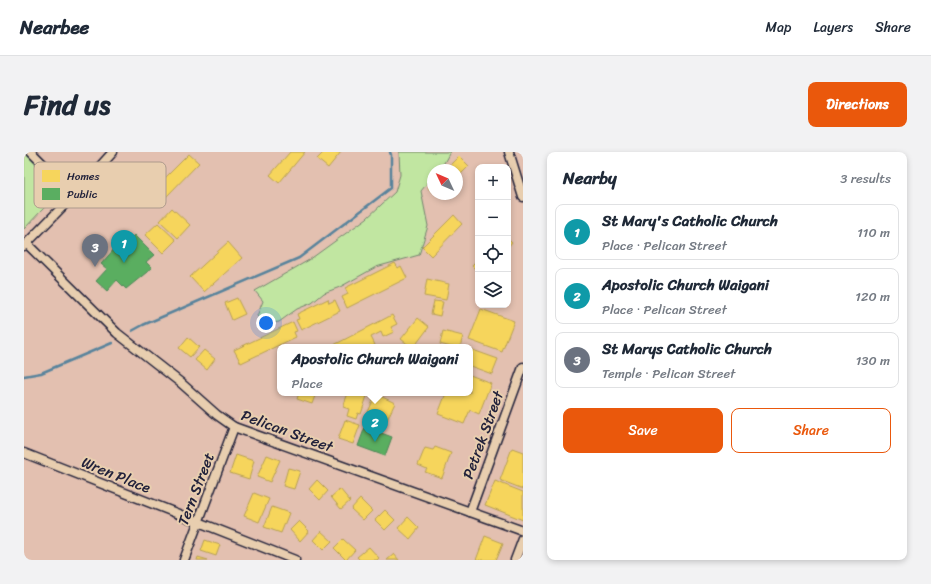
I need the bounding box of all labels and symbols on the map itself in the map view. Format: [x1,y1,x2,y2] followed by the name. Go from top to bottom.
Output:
[34,162,166,208] legend
[427,164,463,200] north arrow
[67,167,100,186] text: Homes
[67,185,98,204] text: Public
[111,230,137,263] pin: 1
[82,234,108,267] pin: 3
[256,313,276,333] your location
[455,386,511,483] street label: Petrek Street
[237,402,337,460] street label: Pelican Street
[362,409,388,442] pin: 2
[170,448,222,529] street label: Tern Street
[77,449,155,501] street label: Wren Place

